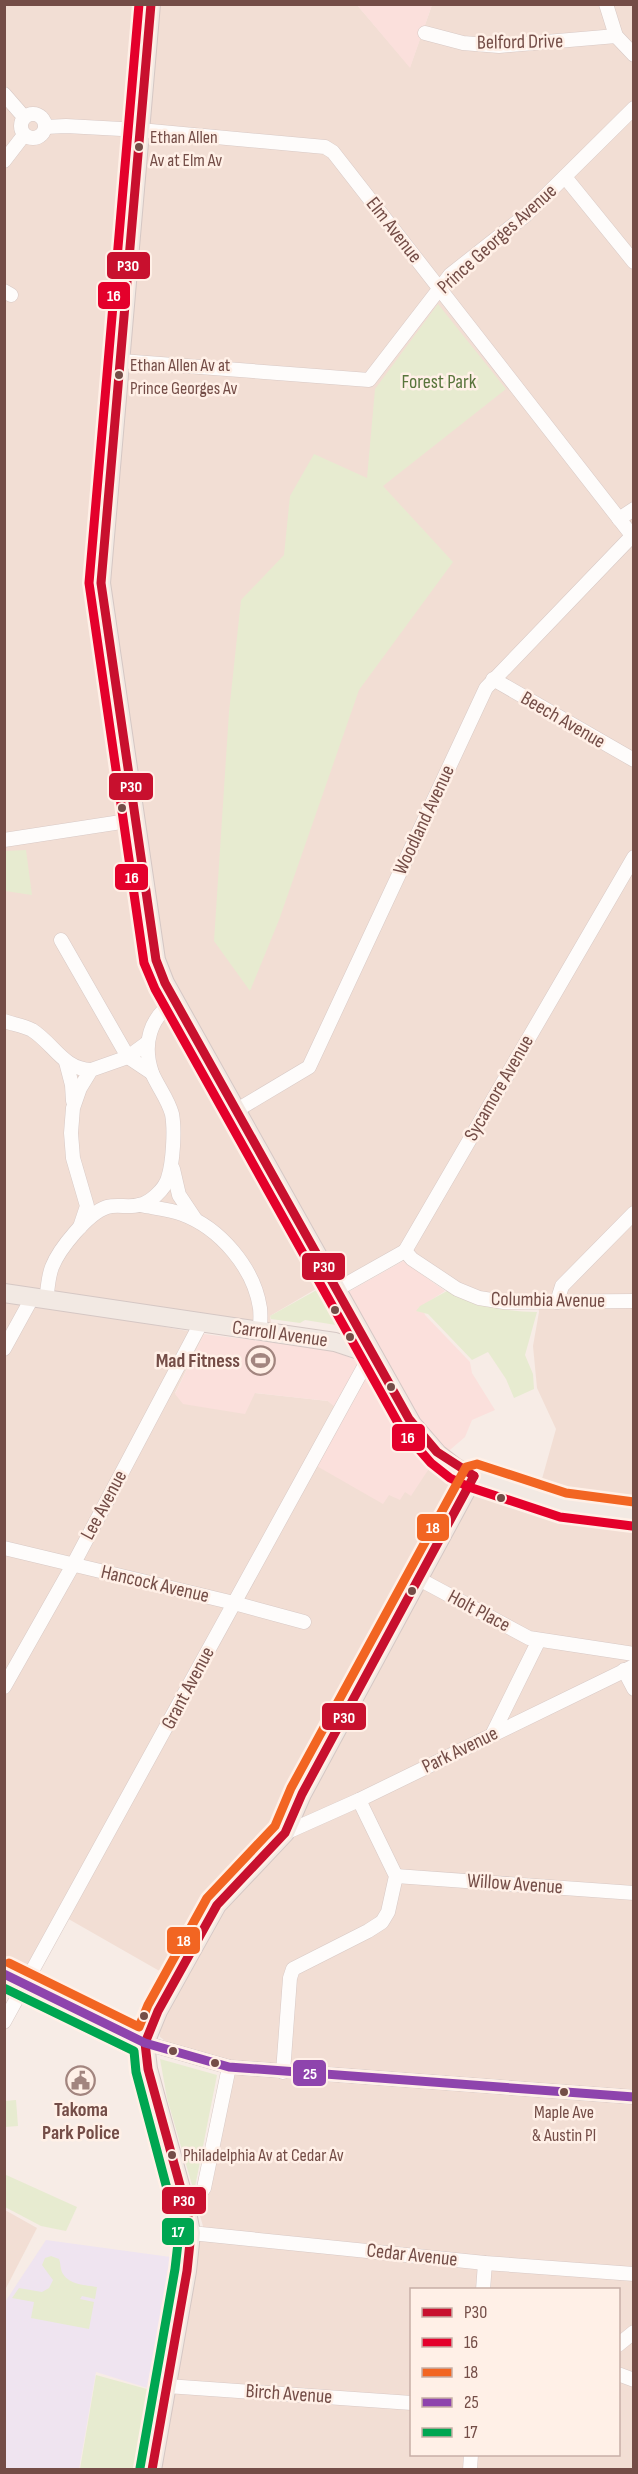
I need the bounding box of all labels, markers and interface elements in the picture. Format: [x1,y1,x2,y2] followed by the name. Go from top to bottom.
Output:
[477,29,563,55] street label: Belford Drive
[149,127,222,171] place label: Ethan Allen Av at Elm Av
[133,141,145,153] marker: Ethan Allen Av at Elm Av
[432,179,562,299] street label: Prince Georges Avenue
[361,192,427,268] street label: Elm Avenue
[106,251,151,280] line badge: P30
[117,257,139,276] text: P30
[97,281,131,310] line badge: 16
[107,287,121,306] text: 16
[130,355,238,399] place label: Ethan Allen Av at Prince Georges Av
[113,369,125,381] marker: Ethan Allen Av at Prince Georges Av
[402,370,477,394] park label: Forest Park
[516,686,610,754] street label: Beech Avenue
[388,761,460,879] street label: Woodland Avenue
[108,772,154,801] line badge: P30
[120,778,142,797] text: P30
[116,802,128,814] unlabelled marker
[114,863,149,891] line badge: 16
[125,869,139,888] text: 16
[459,1031,539,1145] street label: Sycamore Avenue
[301,1252,346,1281] line badge: P30
[313,1258,335,1277] text: P30
[491,1287,605,1313] street label: Columbia Avenue
[329,1304,341,1316] unlabelled marker
[231,1315,329,1353] street label: Carroll Avenue
[344,1331,356,1343] unlabelled marker
[245,1345,277,1377] sports icon: Mad Fitness
[156,1349,240,1373] place label: Mad Fitness
[385,1381,397,1393] unlabelled marker
[391,1423,426,1452] line badge: 16
[401,1429,415,1448] text: 16
[76,1466,132,1544] street label: Lee Avenue
[495,1492,507,1504] unlabelled marker
[416,1513,450,1542] line badge: 18
[426,1519,440,1538] text: 18
[99,1560,211,1608] street label: Hancock Avenue
[406,1585,418,1597] unlabelled marker
[444,1585,514,1637] street label: Holt Place
[156,1643,220,1733] street label: Grant Avenue
[321,1702,367,1731] line badge: P30
[333,1709,355,1728] text: P30
[418,1721,502,1779] street label: Park Avenue
[466,1869,564,1899] street label: Willow Avenue
[166,1926,201,1955] line badge: 18
[177,1932,191,1951] text: 18
[138,2010,150,2022] unlabelled marker
[167,2045,179,2057] unlabelled marker
[209,2057,221,2069] unlabelled marker
[292,2059,327,2087] line badge: 25
[65,2064,97,2096] public building icon: Takoma Park Police
[303,2065,317,2084] text: 25
[558,2086,570,2098] marker: Maple Ave & Austin Pl
[42,2098,120,2145] place label: Takoma Park Police
[532,2102,596,2146] place label: Maple Ave & Austin Pl
[183,2145,344,2166] place label: Philadelphia Av at Cedar Av
[166,2149,178,2161] marker: Philadelphia Av at Cedar Av
[161,2186,207,2215] line badge: P30
[173,2192,195,2211] text: P30
[161,2217,195,2246] line badge: 17
[171,2223,185,2242] text: 17
[365,2238,459,2272] street label: Cedar Avenue
[410,2288,620,2456] legend
[464,2302,487,2323] text: P30
[464,2332,478,2353] text: 16
[464,2362,478,2383] text: 18
[245,2379,333,2409] street label: Birch Avenue
[464,2392,479,2413] text: 25
[464,2422,478,2443] text: 17

